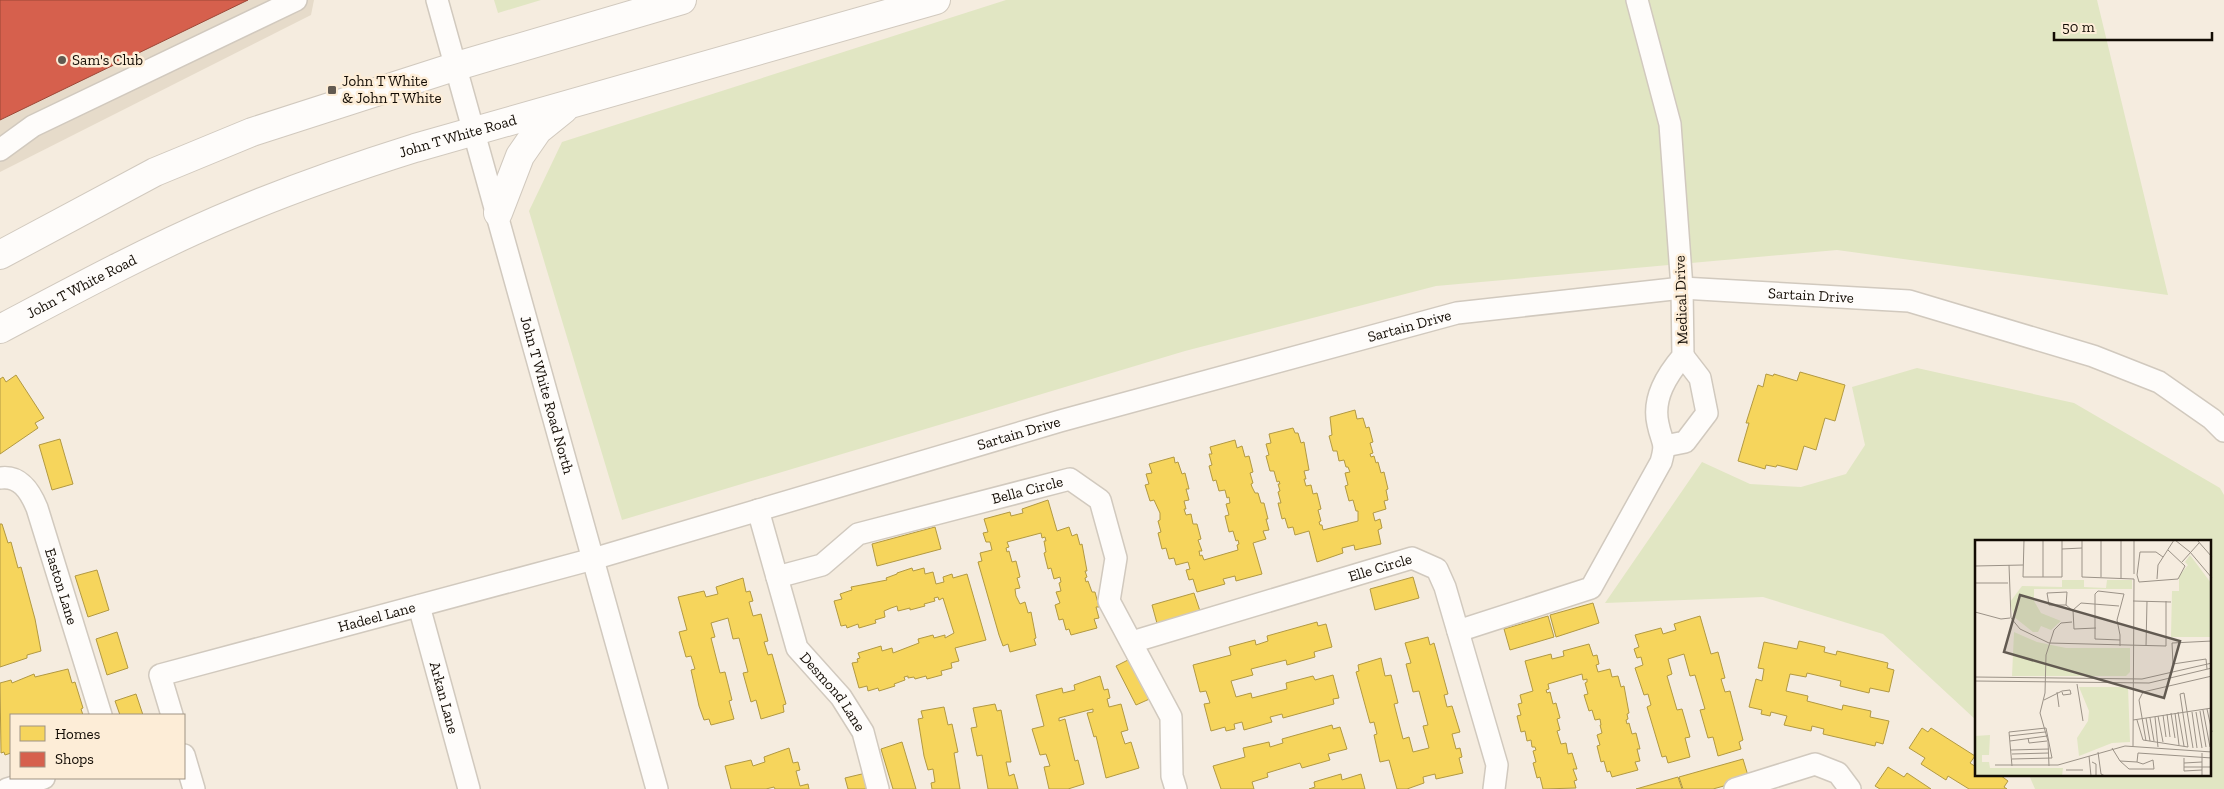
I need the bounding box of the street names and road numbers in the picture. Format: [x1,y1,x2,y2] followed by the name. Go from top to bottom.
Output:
[397,110,519,161] street label: John T White Road
[24,250,140,322] street label: John T White Road
[1670,255,1692,345] street label: Medical Drive
[1768,284,1854,307] street label: Sartain Drive
[1365,306,1453,346] street label: Sartain Drive
[517,314,578,477] street label: John T White Road North
[975,412,1063,454] street label: Sartain Drive
[990,472,1065,508] street label: Bella Circle
[41,546,82,627] street label: Easton Lane
[1346,550,1414,586] street label: Elle Circle
[336,598,417,636] street label: Hadeel Lane
[796,648,869,735] street label: Desmond Lane
[426,660,462,736] street label: Arkan Lane

